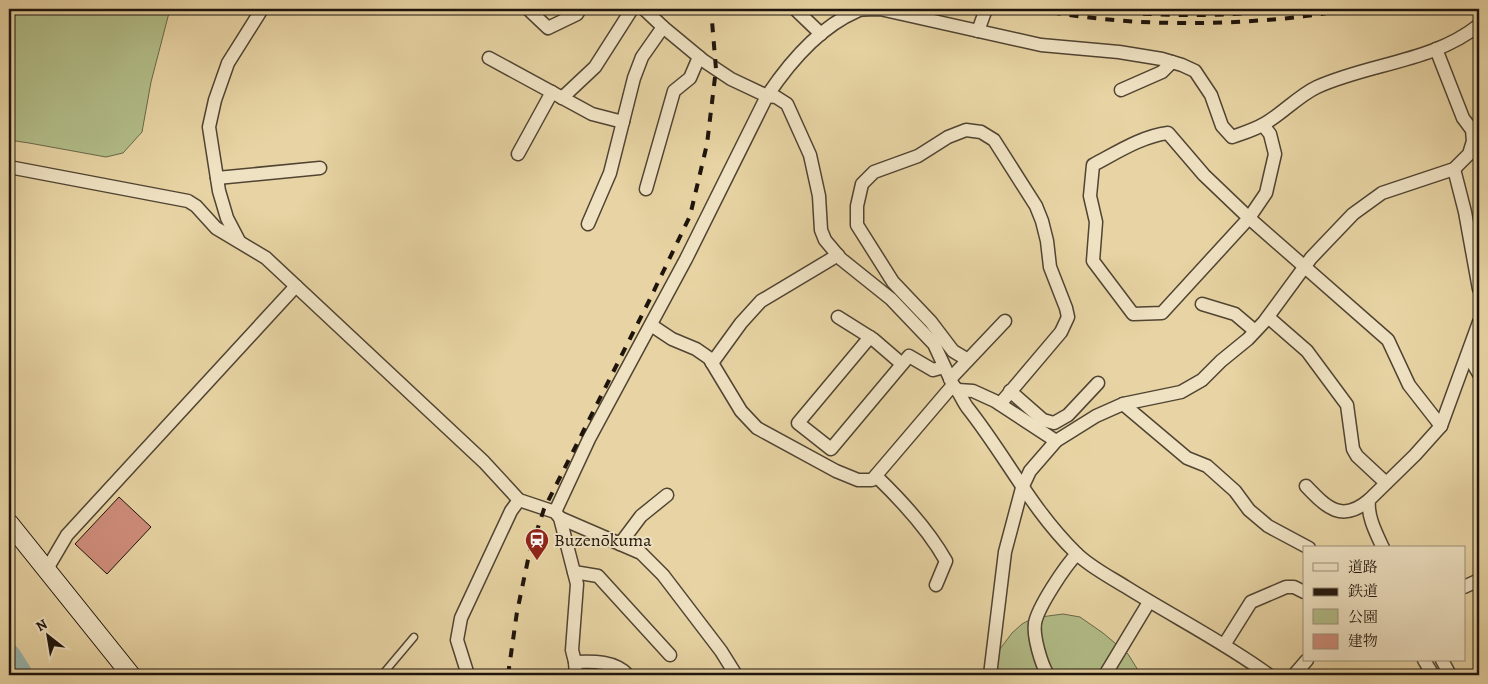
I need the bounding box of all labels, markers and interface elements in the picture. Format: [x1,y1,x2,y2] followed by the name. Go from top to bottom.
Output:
[524,527,550,561] station icon: Buzenōkuma
[554,528,652,552] place label: Buzenōkuma
[1303,546,1466,662] legend
[1348,557,1378,577] text: 道路
[1348,581,1378,601] text: 鉄道
[1348,607,1378,627] text: 公園
[22,612,72,662] north arrow
[32,615,51,636] text: N
[1348,631,1378,651] text: 建物

